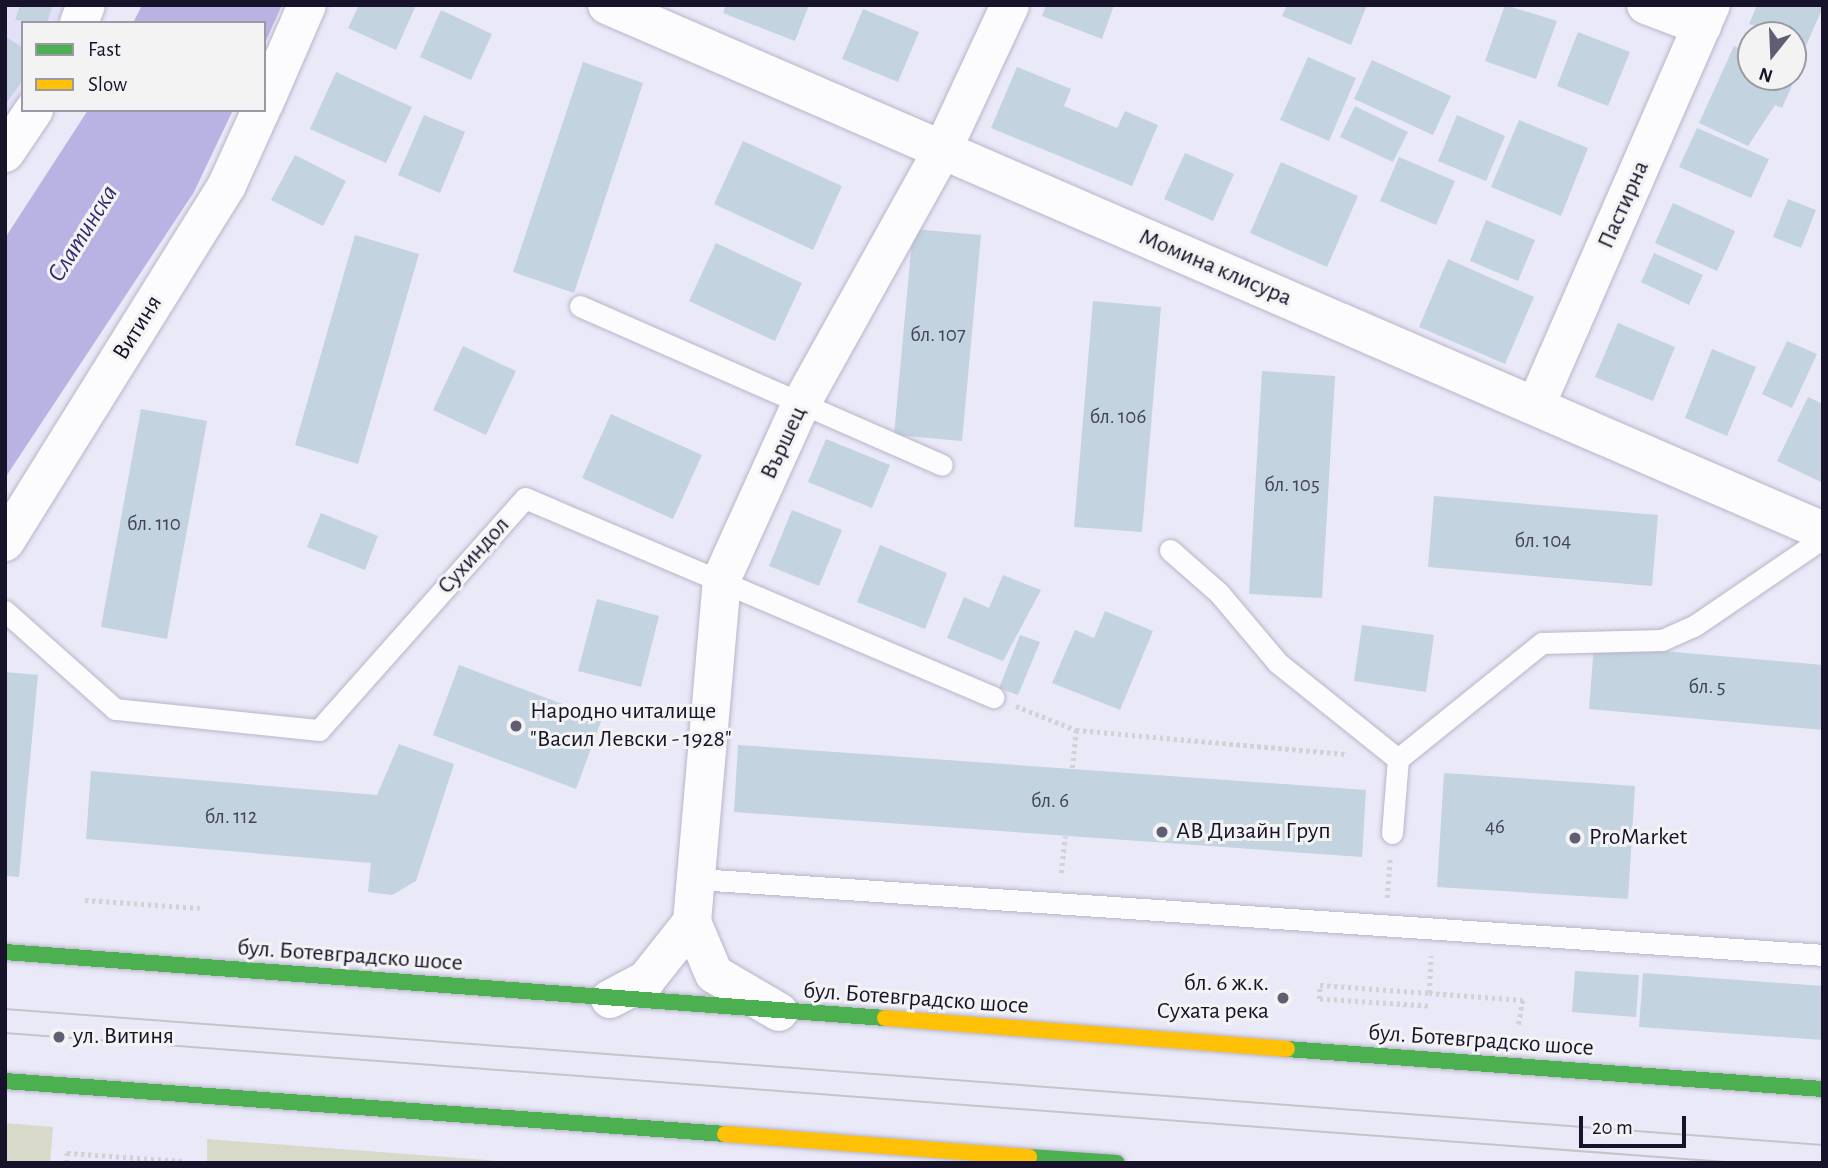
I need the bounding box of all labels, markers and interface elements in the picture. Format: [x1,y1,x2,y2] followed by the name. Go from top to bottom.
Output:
[21,21,266,112] legend
[1737,21,1807,91] north arrow
[88,39,121,60] text: Fast
[1757,63,1775,86] text: N
[88,74,127,95] text: Slow
[1592,157,1656,253] street label: Пастирна
[41,180,125,288] water label: Слатинска
[1134,223,1296,313] street label: Момина клисура
[107,290,169,366] street label: Витиня
[910,322,966,348] house number: бл. 107
[755,402,813,484] street label: Вършец
[1090,404,1146,430] house number: бл. 106
[1264,472,1320,498] house number: бл. 105
[127,511,181,537] house number: бл. 110
[432,511,516,601] street label: Сухиндол
[1515,528,1571,554] house number: бл. 104
[1688,674,1726,700] house number: бл. 5
[530,698,732,754] place label: Народно читалище "Васил Левски - 1928"
[508,718,524,734] marker: Народно читалище "Васил Левски - 1928"
[1031,788,1069,814] house number: бл. 6
[205,804,257,830] house number: бл. 112
[1485,814,1505,840] house number: 46
[1176,818,1331,846] place label: АВ Дизайн Груп
[1154,824,1170,840] marker: АВ Дизайн Груп
[1589,824,1687,852] place label: ProMarket
[1567,830,1583,846] marker: ProMarket
[236,934,464,978] street label: бул. Ботевградско шосе
[1156,970,1269,1026] place label: бл. 6 ж.к. Сухата река
[802,977,1030,1021] street label: бул. Ботевградско шосе
[1275,990,1291,1006] marker: бл. 6 ж.к. Сухата река
[1367,1019,1595,1063] street label: бул. Ботевградско шосе
[73,1023,174,1051] place label: ул. Витиня
[51,1029,67,1045] marker: ул. Витиня
[1583,1102,1690,1146] scale bar
[1592,1117,1633,1138] text: 20 m

